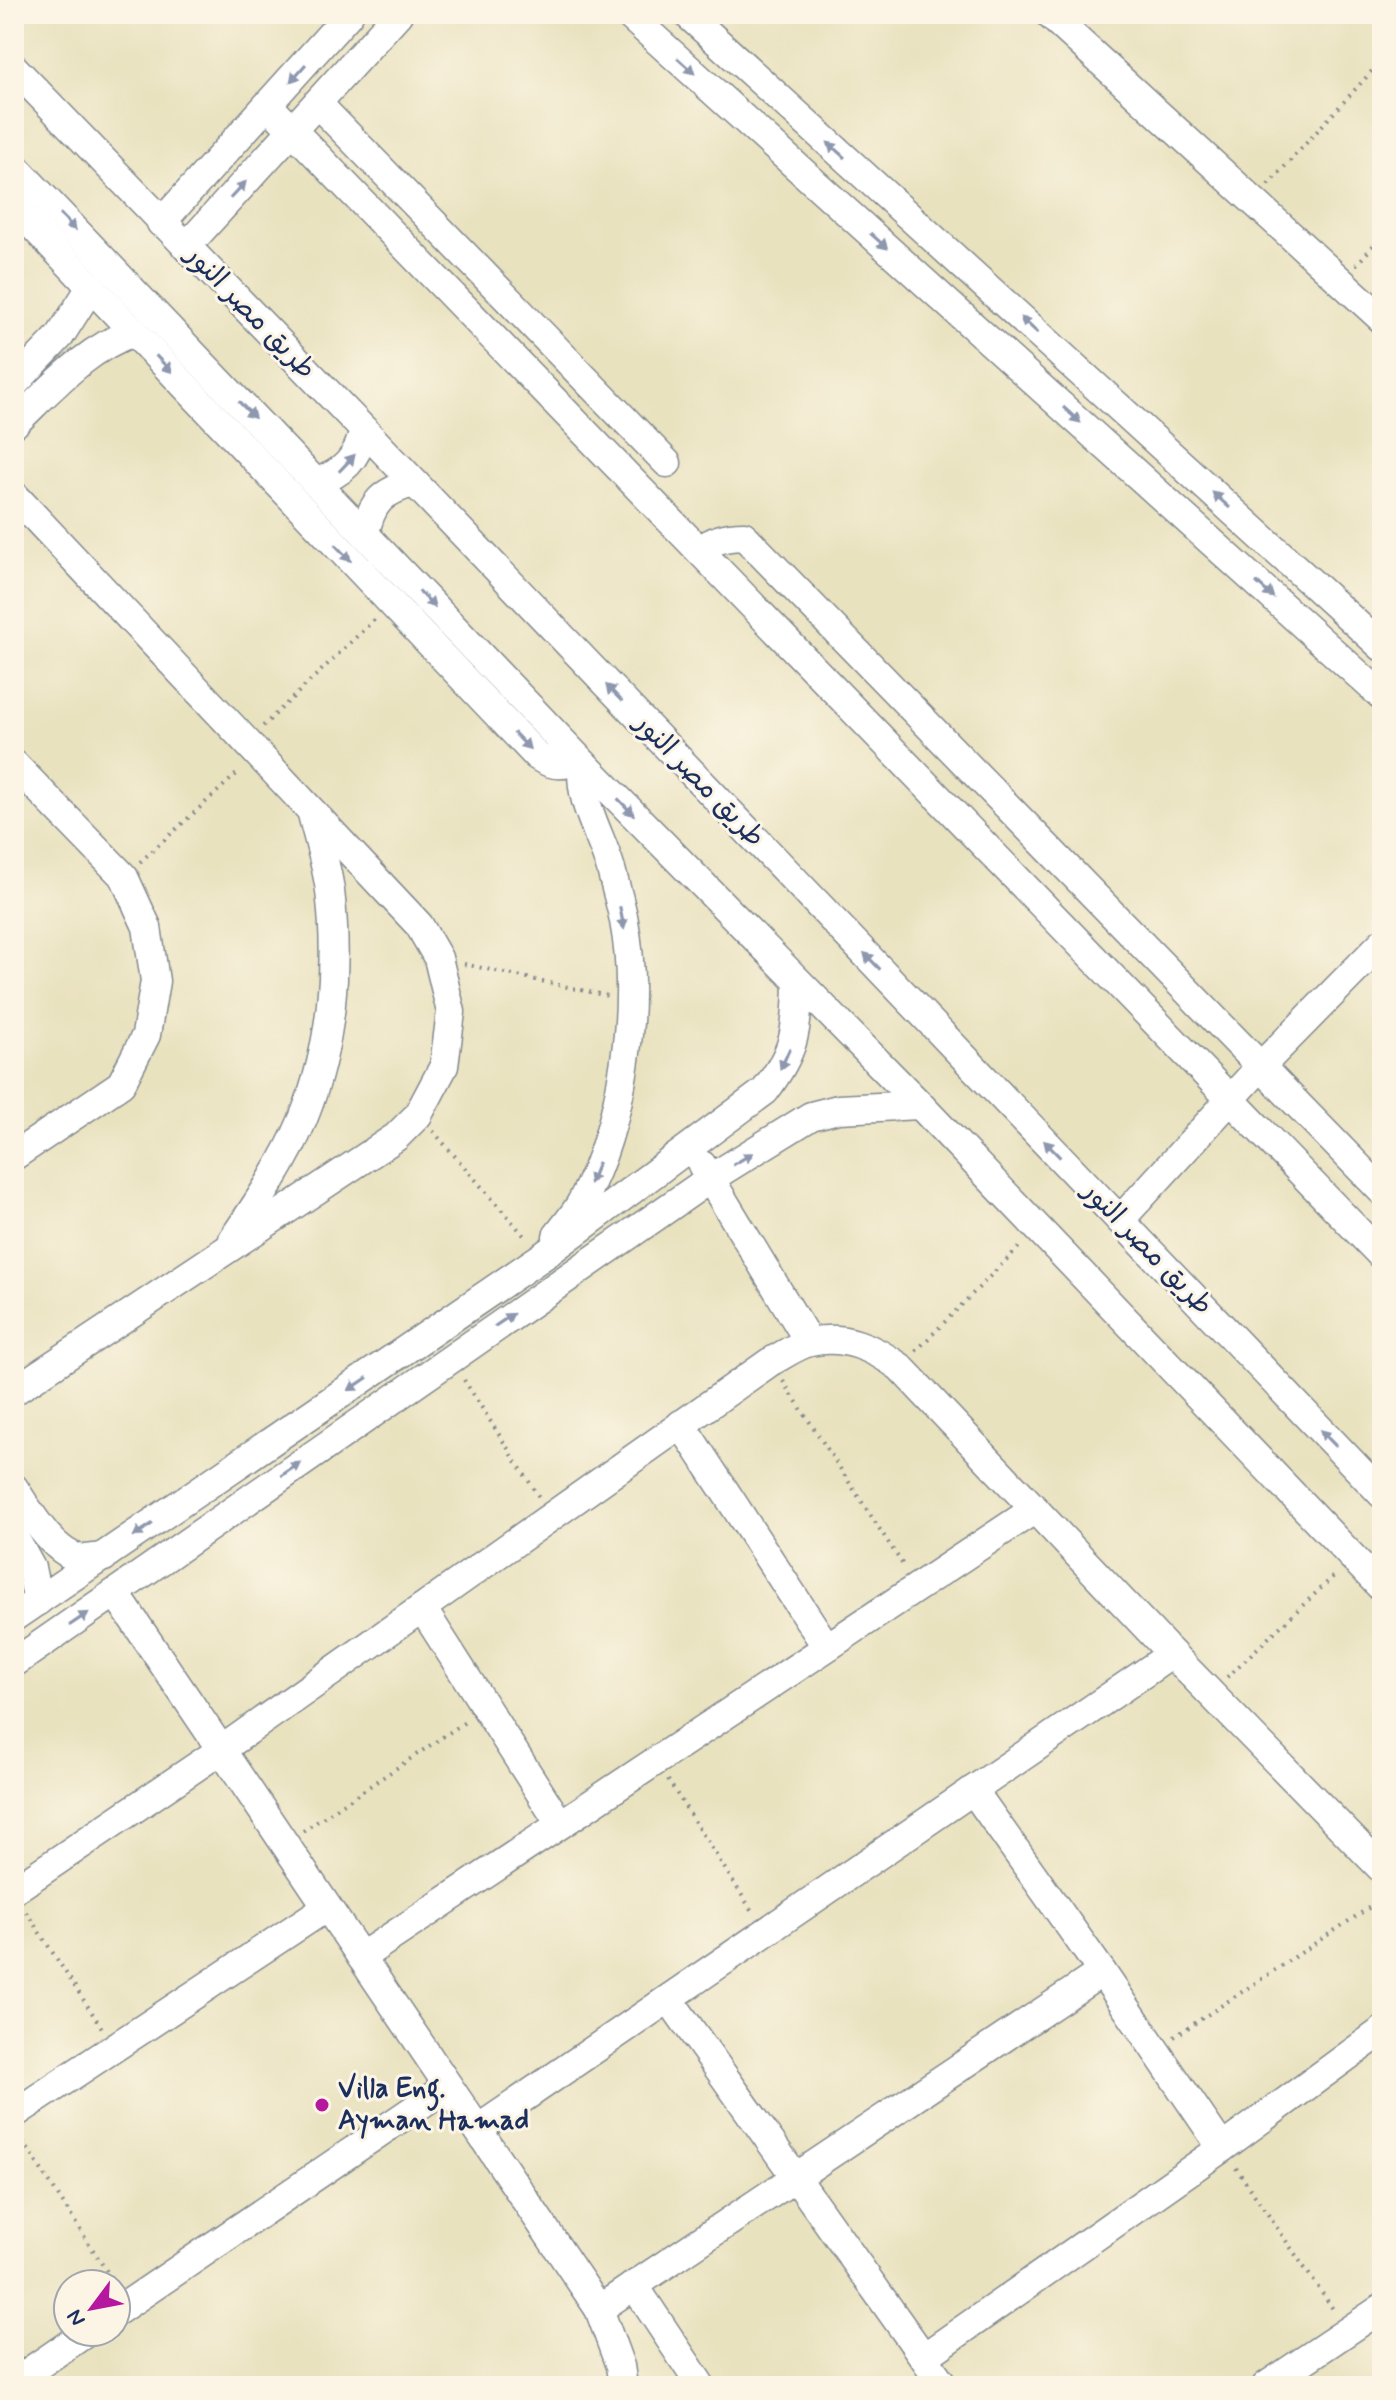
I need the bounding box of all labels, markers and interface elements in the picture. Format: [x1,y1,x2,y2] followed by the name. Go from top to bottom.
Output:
[676,57,695,75] one-way arrow
[290,62,307,82] one-way arrow
[827,141,846,159] one-way arrow
[229,181,247,200] one-way arrow
[58,212,77,231] one-way arrow
[869,231,888,249] one-way arrow
[175,237,323,388] street label: طريق مصر النور
[1019,316,1038,334] one-way arrow
[154,354,173,373] one-way arrow
[238,400,256,419] one-way arrow
[1062,406,1081,424] one-way arrow
[338,453,355,473] one-way arrow
[1211,491,1230,509] one-way arrow
[334,543,352,562] one-way arrow
[1255,580,1274,598] one-way arrow
[417,589,435,608] one-way arrow
[606,684,624,703] one-way arrow
[624,705,772,856] street label: طريق مصر النور
[513,731,531,750] one-way arrow
[616,797,634,816] one-way arrow
[617,906,629,931] one-way arrow
[863,952,881,971] one-way arrow
[779,1047,792,1071] one-way arrow
[1043,1140,1061,1159] one-way arrow
[732,1152,754,1166] one-way arrow
[587,1161,600,1185] one-way arrow
[1072,1173,1220,1324] street label: طريق مصر النور
[494,1313,515,1328] one-way arrow
[347,1376,368,1391] one-way arrow
[1319,1429,1338,1448] one-way arrow
[281,1462,302,1478] one-way arrow
[132,1522,154,1537] one-way arrow
[68,1612,89,1627] one-way arrow
[338,2071,529,2140] place label: Villa Eng. Ayman Hamad
[313,2096,331,2114] marker: Villa Eng. Ayman Hamad
[52,2268,132,2348] north arrow
[61,2304,92,2331] text: N

